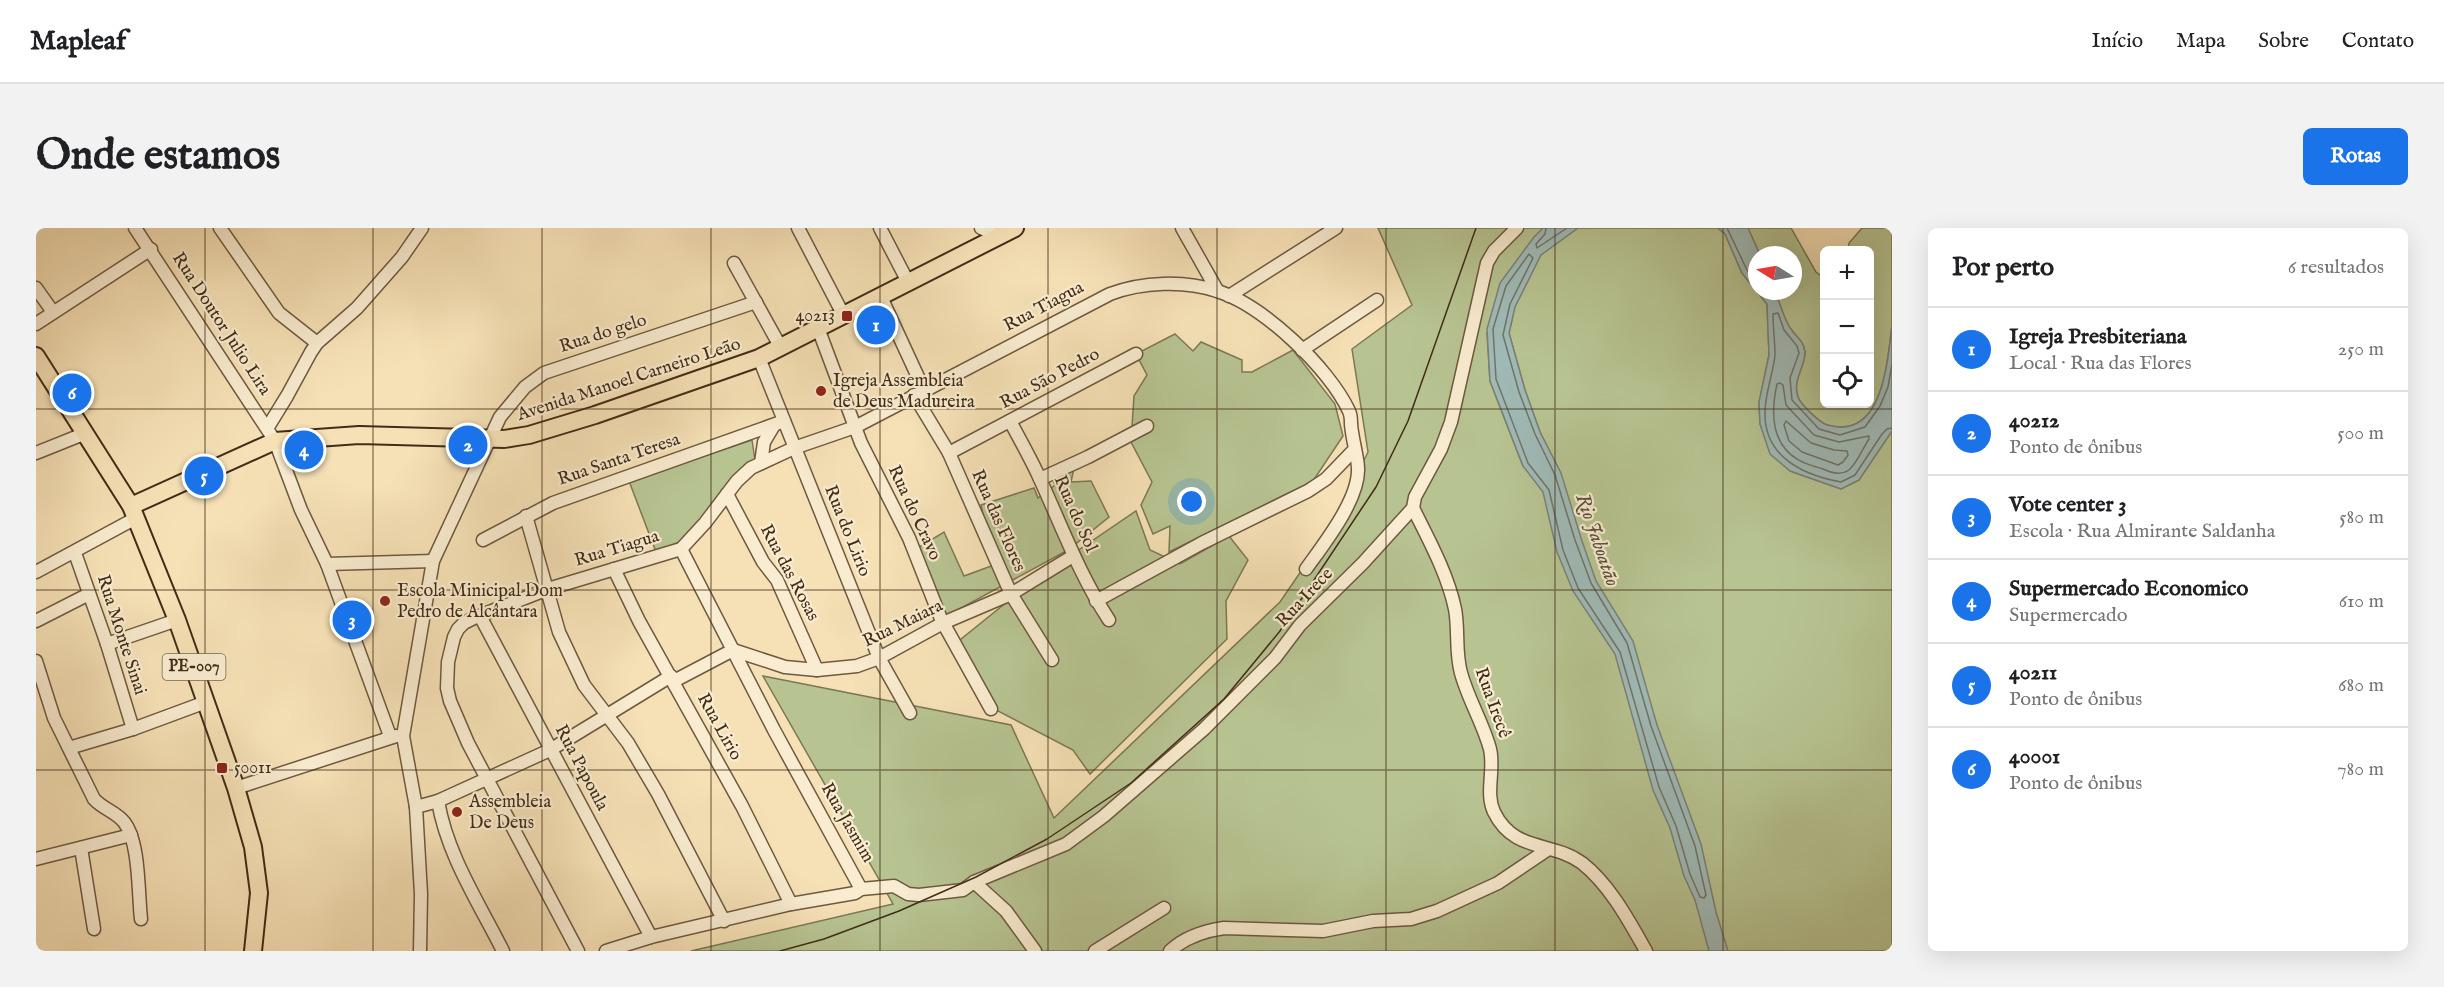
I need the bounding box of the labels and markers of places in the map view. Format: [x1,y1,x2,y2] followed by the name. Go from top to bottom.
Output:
[856,302,896,348] pin: 1
[795,305,835,328] place label: 40213
[840,309,854,323] marker: 40213
[52,370,92,416] pin: 6
[833,370,975,414] place label: Igreja Assembleia de Deus Madureira
[814,384,828,398] marker: Igreja Assembleia de Deus Madureira
[448,422,488,468] pin: 2
[284,428,324,472] pin: 4
[184,454,224,498] pin: 5
[397,580,563,624] place label: Escola Minicipal Dom Pedro de Alcântara
[378,594,392,608] marker: Escola Minicipal Dom Pedro de Alcântara
[332,598,372,642] pin: 3
[234,757,271,780] place label: 50011
[215,761,229,775] marker: 50011
[468,791,551,835] place label: Assembleia De Deus
[450,805,464,819] marker: Assembleia De Deus

